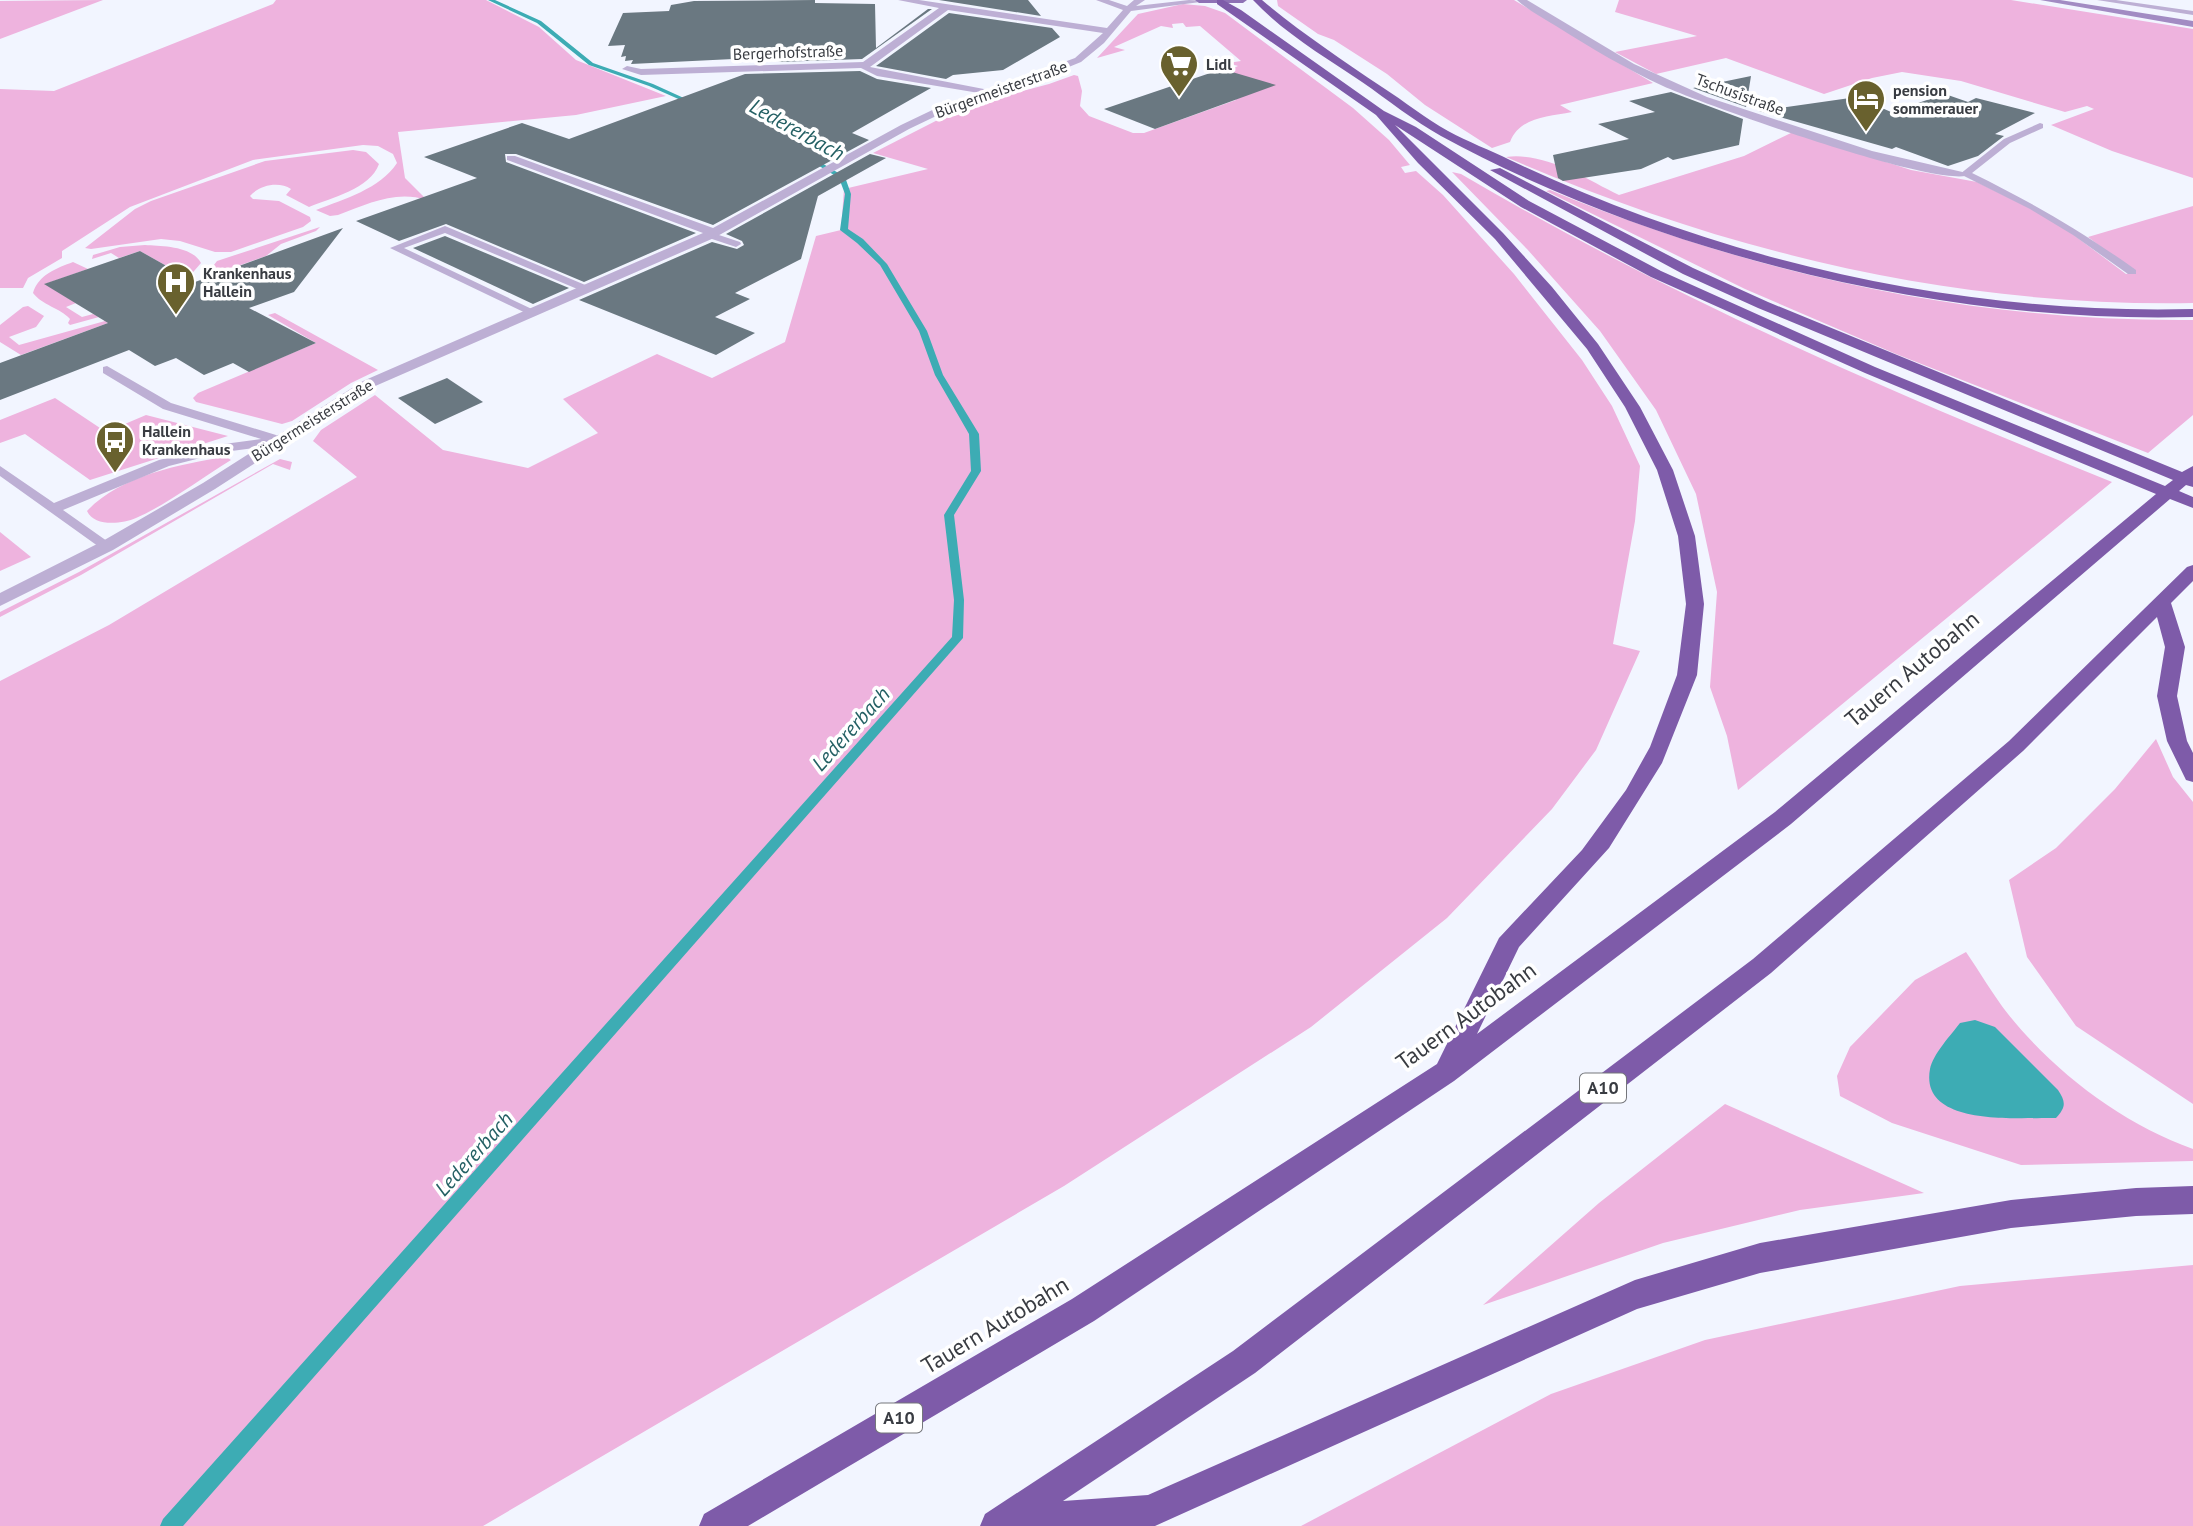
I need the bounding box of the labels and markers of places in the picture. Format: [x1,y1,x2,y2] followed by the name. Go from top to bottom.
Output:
[1158,43,1200,98] supermarket icon: Lidl
[1206,54,1232,74] place label: Lidl
[1845,78,1887,133] hotel icon: pension sommerauer
[1893,80,1979,118] place label: pension sommerauer
[155,261,197,316] hospital icon: Krankenhaus Hallein
[203,263,292,301] place label: Krankenhaus Hallein
[94,419,136,474] bus stop icon: Hallein Krankenhaus
[142,421,231,459] place label: Hallein Krankenhaus

